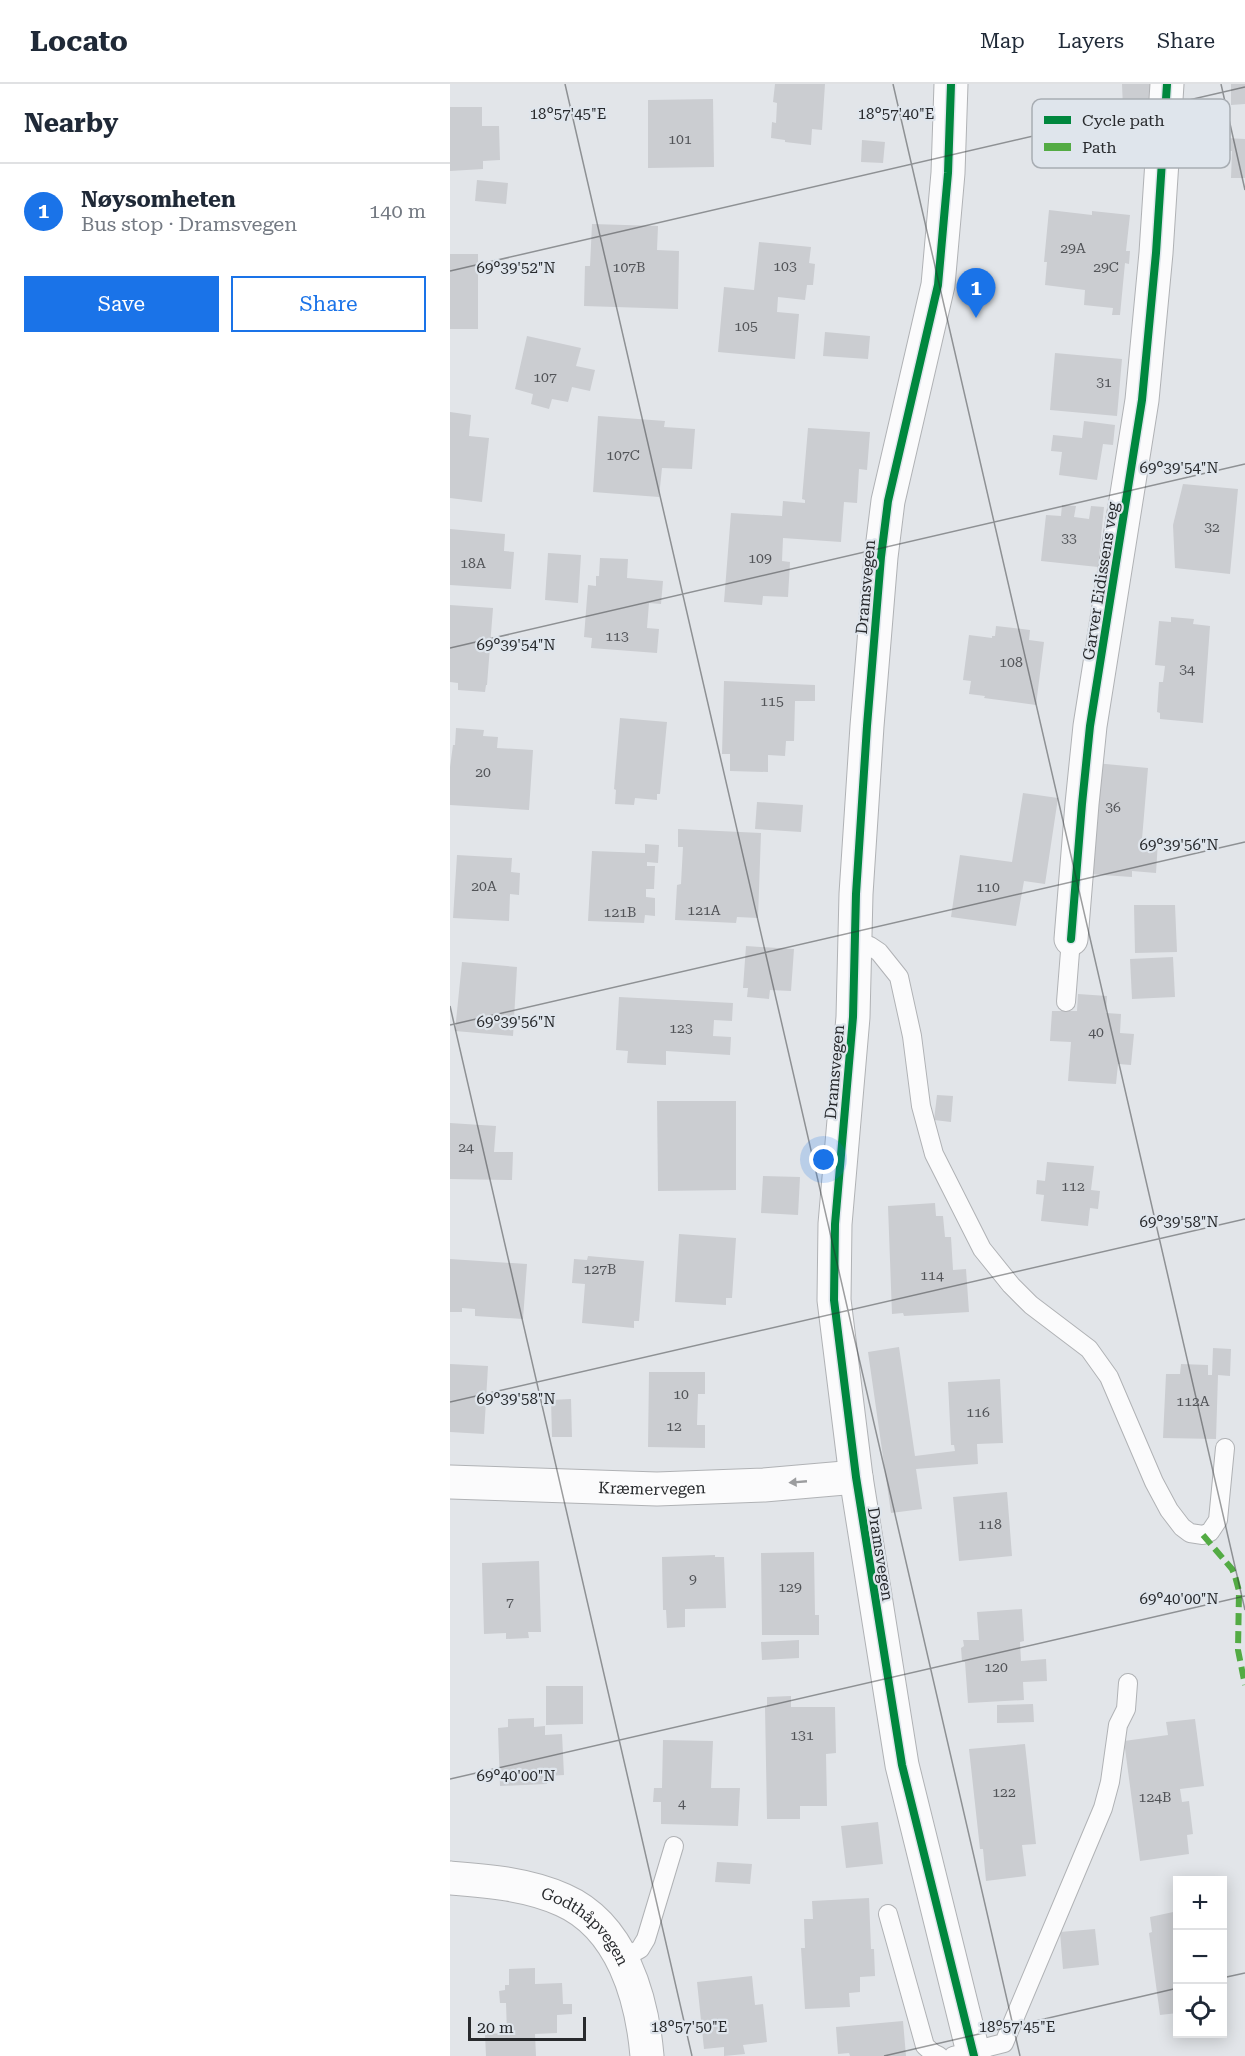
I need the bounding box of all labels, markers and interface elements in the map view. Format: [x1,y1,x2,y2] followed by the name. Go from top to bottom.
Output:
[30,25,128,58] text: Locato
[980,29,1025,53] text: Map
[1058,29,1124,53] text: Layers
[1157,29,1215,53] text: Share
[1032,99,1230,168] legend
[530,105,606,123] text: 18°57'45"E
[858,105,934,123] text: 18°57'40"E
[24,108,118,138] text: Nearby
[1082,111,1165,130] text: Cycle path
[668,131,692,147] house number: 101
[1082,138,1117,157] text: Path
[81,187,236,212] text: Nøysomheten
[38,199,49,223] text: 1
[369,199,426,223] text: 140 m
[81,212,297,236] text: Bus stop · Dramsvegen
[1060,240,1086,256] house number: 29A
[773,258,797,274] house number: 103
[476,259,556,277] text: 69°39'52"N
[613,259,645,275] house number: 107B
[1093,259,1119,275] house number: 29C
[956,268,996,318] pin: 1
[24,276,219,332] button: Save
[231,276,426,332] button: Share
[734,318,758,334] house number: 105
[533,369,557,385] house number: 107
[1096,374,1112,390] house number: 31
[606,447,640,463] house number: 107C
[1139,459,1219,477] text: 69°39'54"N
[1079,500,1123,662] street label: Garver Eidissens veg
[1204,519,1220,535] house number: 32
[1061,530,1077,546] house number: 33
[852,539,879,635] street label: Dramsvegen
[748,550,772,566] house number: 109
[460,555,486,571] house number: 18A
[605,628,629,644] house number: 113
[476,636,556,654] text: 69°39'54"N
[999,654,1023,670] house number: 108
[1179,661,1195,677] house number: 34
[760,693,784,709] house number: 115
[475,764,491,780] house number: 20
[1105,799,1121,815] house number: 36
[1139,836,1219,854] text: 69°39'56"N
[471,878,497,894] house number: 20A
[976,879,1000,895] house number: 110
[687,902,721,918] house number: 121A
[604,904,636,920] house number: 121B
[476,1013,556,1031] text: 69°39'56"N
[669,1020,693,1036] house number: 123
[821,1024,848,1120] street label: Dramsvegen
[1088,1024,1104,1040] house number: 40
[458,1139,474,1155] house number: 24
[809,1145,838,1174] your location
[1061,1178,1085,1194] house number: 112
[1139,1213,1219,1231] text: 69°39'58"N
[584,1261,616,1277] house number: 127B
[920,1267,944,1283] house number: 114
[673,1386,689,1402] house number: 10
[476,1390,556,1408] text: 69°39'58"N
[1176,1393,1210,1409] house number: 112A
[966,1404,990,1420] house number: 116
[666,1418,682,1434] house number: 12
[788,1477,807,1487] one-way arrow
[598,1478,706,1499] street label: Kræmervegen
[864,1506,897,1602] street label: Dramsvegen
[978,1516,1002,1532] house number: 118
[689,1571,697,1587] house number: 9
[778,1579,802,1595] house number: 129
[1139,1590,1219,1608] text: 69°40'00"N
[506,1594,514,1610] house number: 7
[984,1659,1008,1675] house number: 120
[790,1727,814,1743] house number: 131
[476,1767,556,1785] text: 69°40'00"N
[992,1784,1016,1800] house number: 122
[1139,1789,1171,1805] house number: 124B
[678,1795,686,1811] house number: 4
[1173,1876,1227,2038] map controls
[1173,1876,1227,1930] button: +
[539,1883,633,1969] street label: Godthåpvegen
[1173,1930,1227,1984] button: −
[1173,1984,1227,2038] button: locate
[468,2014,586,2042] scale bar
[477,2018,514,2037] text: 20 m
[651,2018,727,2036] text: 18°57'50"E
[979,2018,1055,2036] text: 18°57'45"E

